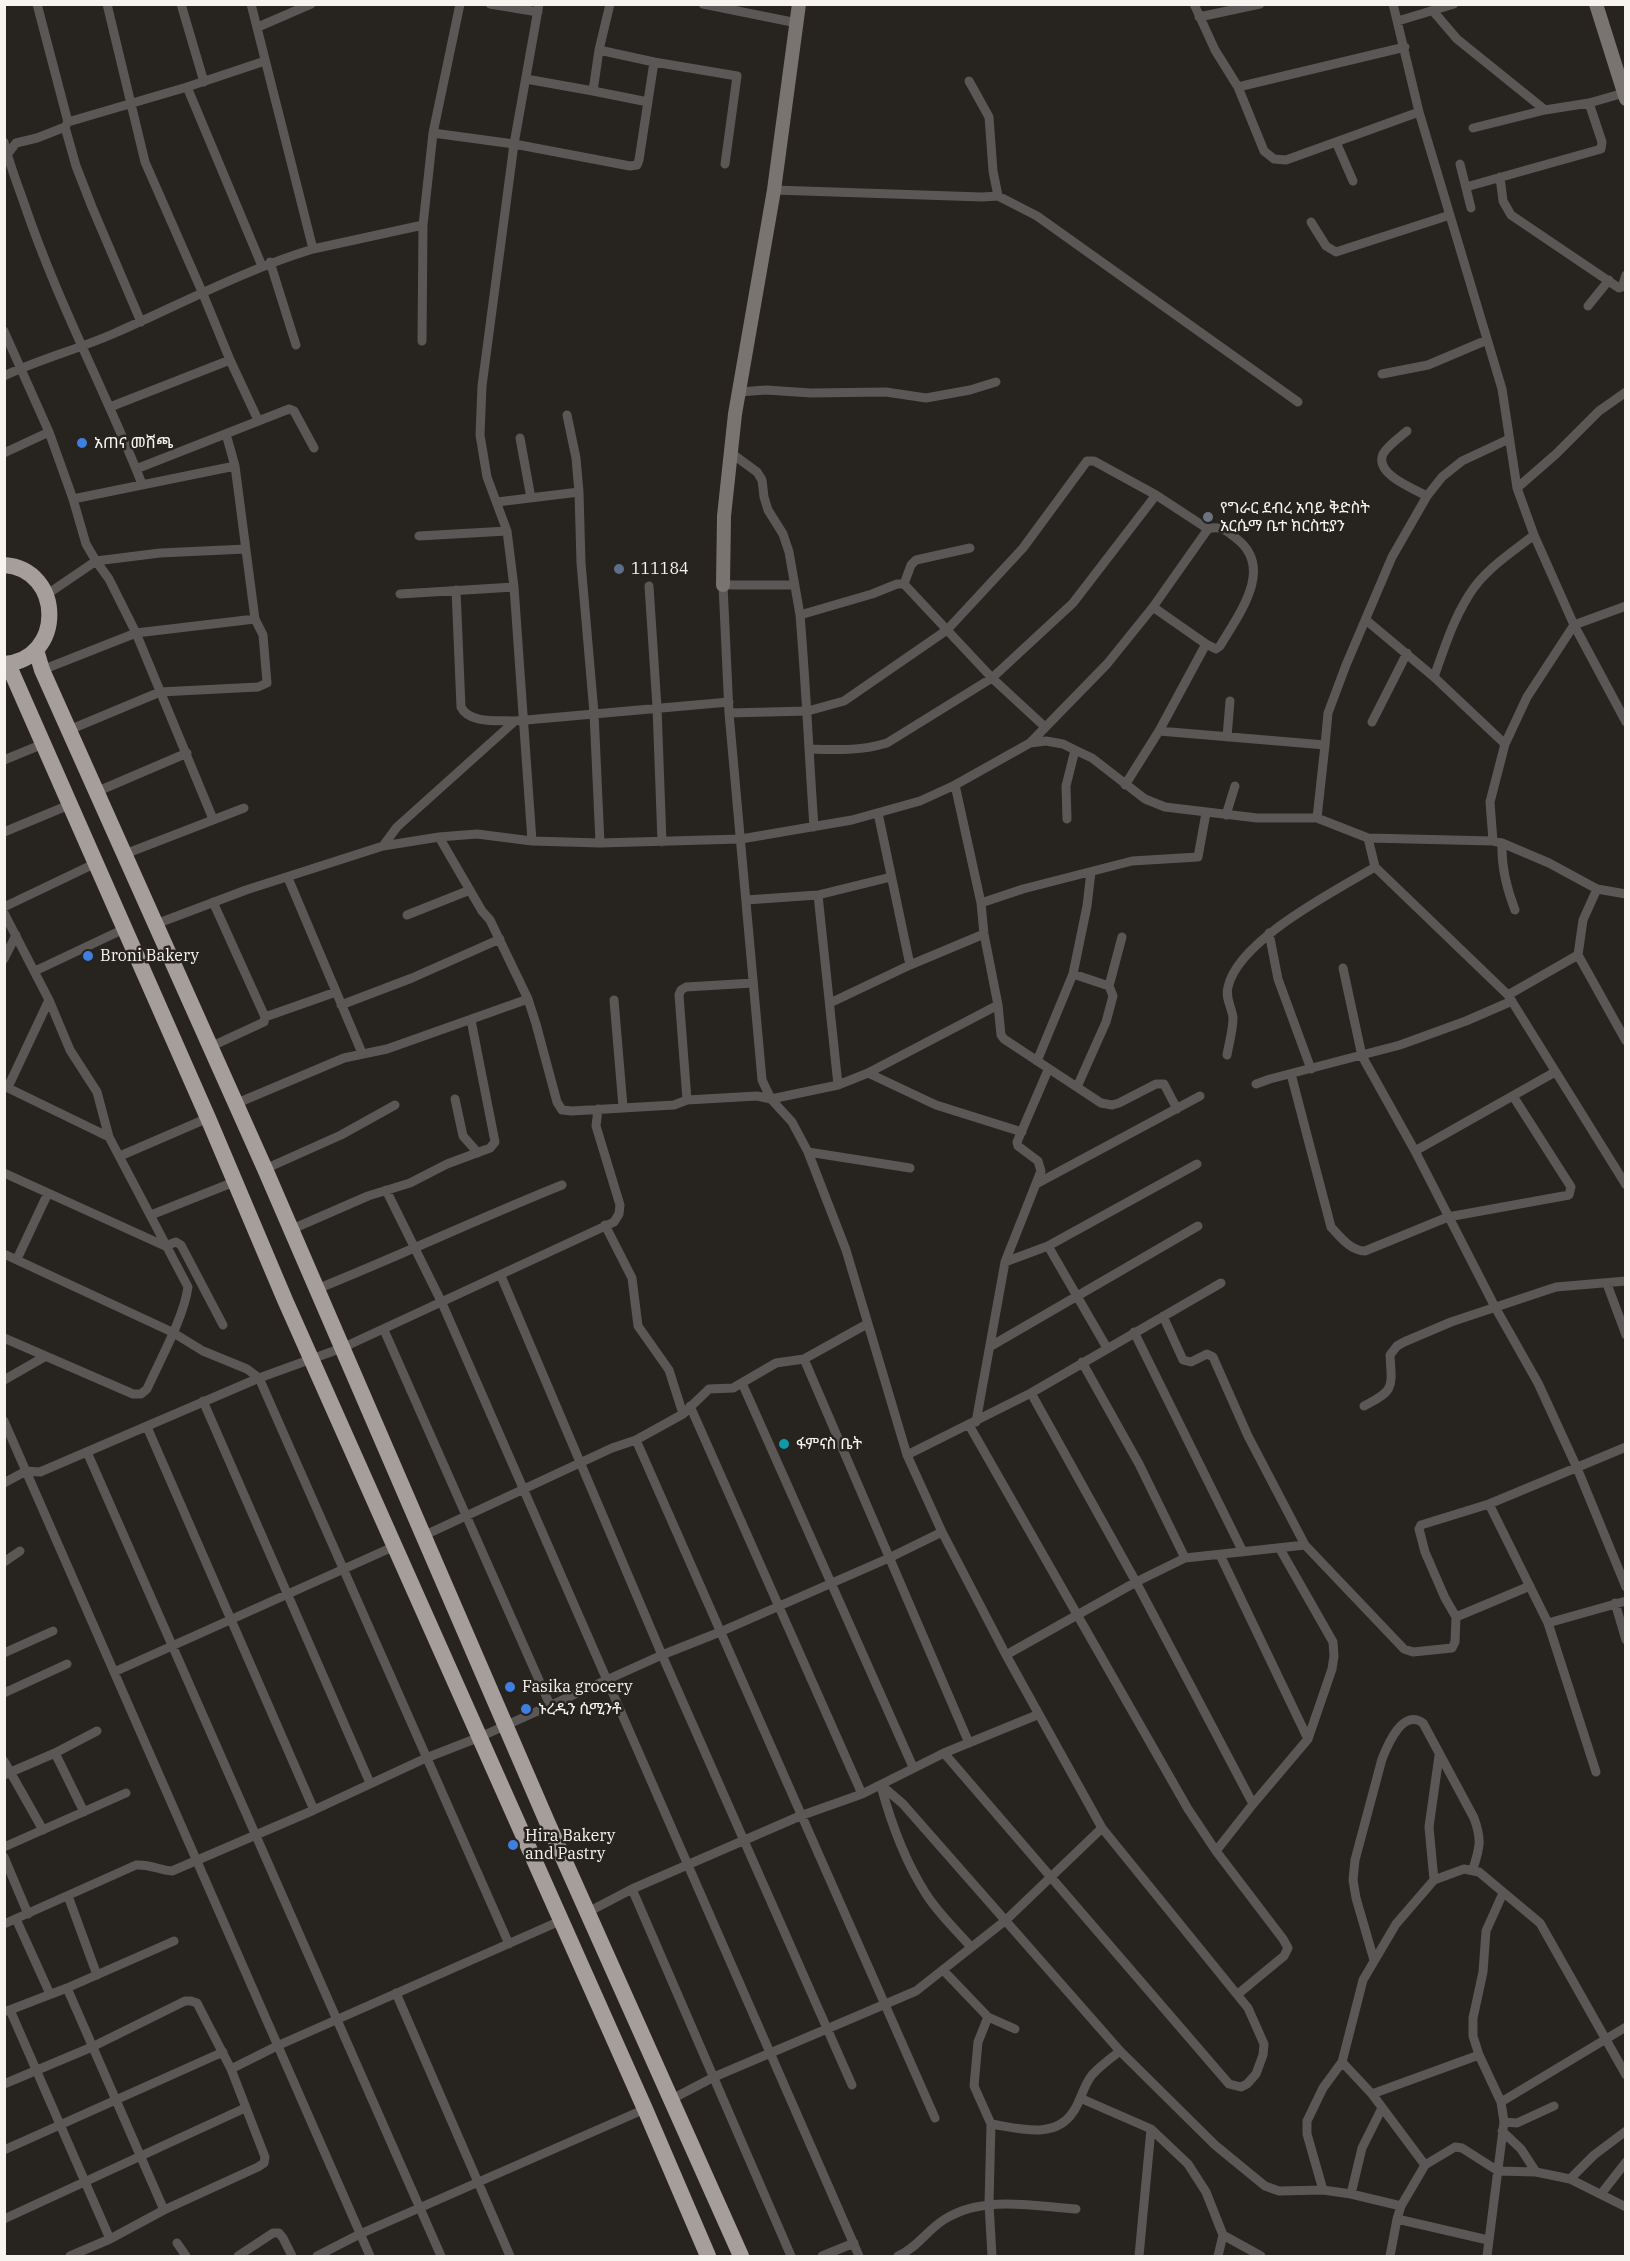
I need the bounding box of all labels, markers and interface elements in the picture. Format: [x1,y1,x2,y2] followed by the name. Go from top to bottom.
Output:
[94,433,173,453] place label: አጠና መሸጫ
[75,436,89,450] marker: አጠና መሸጫ
[1220,498,1370,536] place label: የግራር ደብረ አባይ ቅድስት አርሴማ ቤተ ክርስቲያን
[1201,510,1215,524] marker: የግራር ደብረ አባይ ቅድስት አርሴማ ቤተ ክርስቲያን
[631,559,689,579] place label: 111184
[612,562,626,576] marker: 111184
[100,946,199,966] place label: Broni Bakery
[81,949,95,963] marker: Broni Bakery
[796,1434,862,1454] place label: ፋምናስ ቤት
[777,1437,791,1451] marker: ፋምናስ ቤት
[522,1677,633,1697] place label: Fasika grocery
[503,1680,517,1694] marker: Fasika grocery
[538,1699,622,1719] place label: ኑረዲን ሲሚንቶ
[519,1702,533,1716] marker: ኑረዲን ሲሚንቶ
[525,1826,615,1864] place label: Hira Bakery and Pastry
[506,1838,520,1852] marker: Hira Bakery and Pastry

